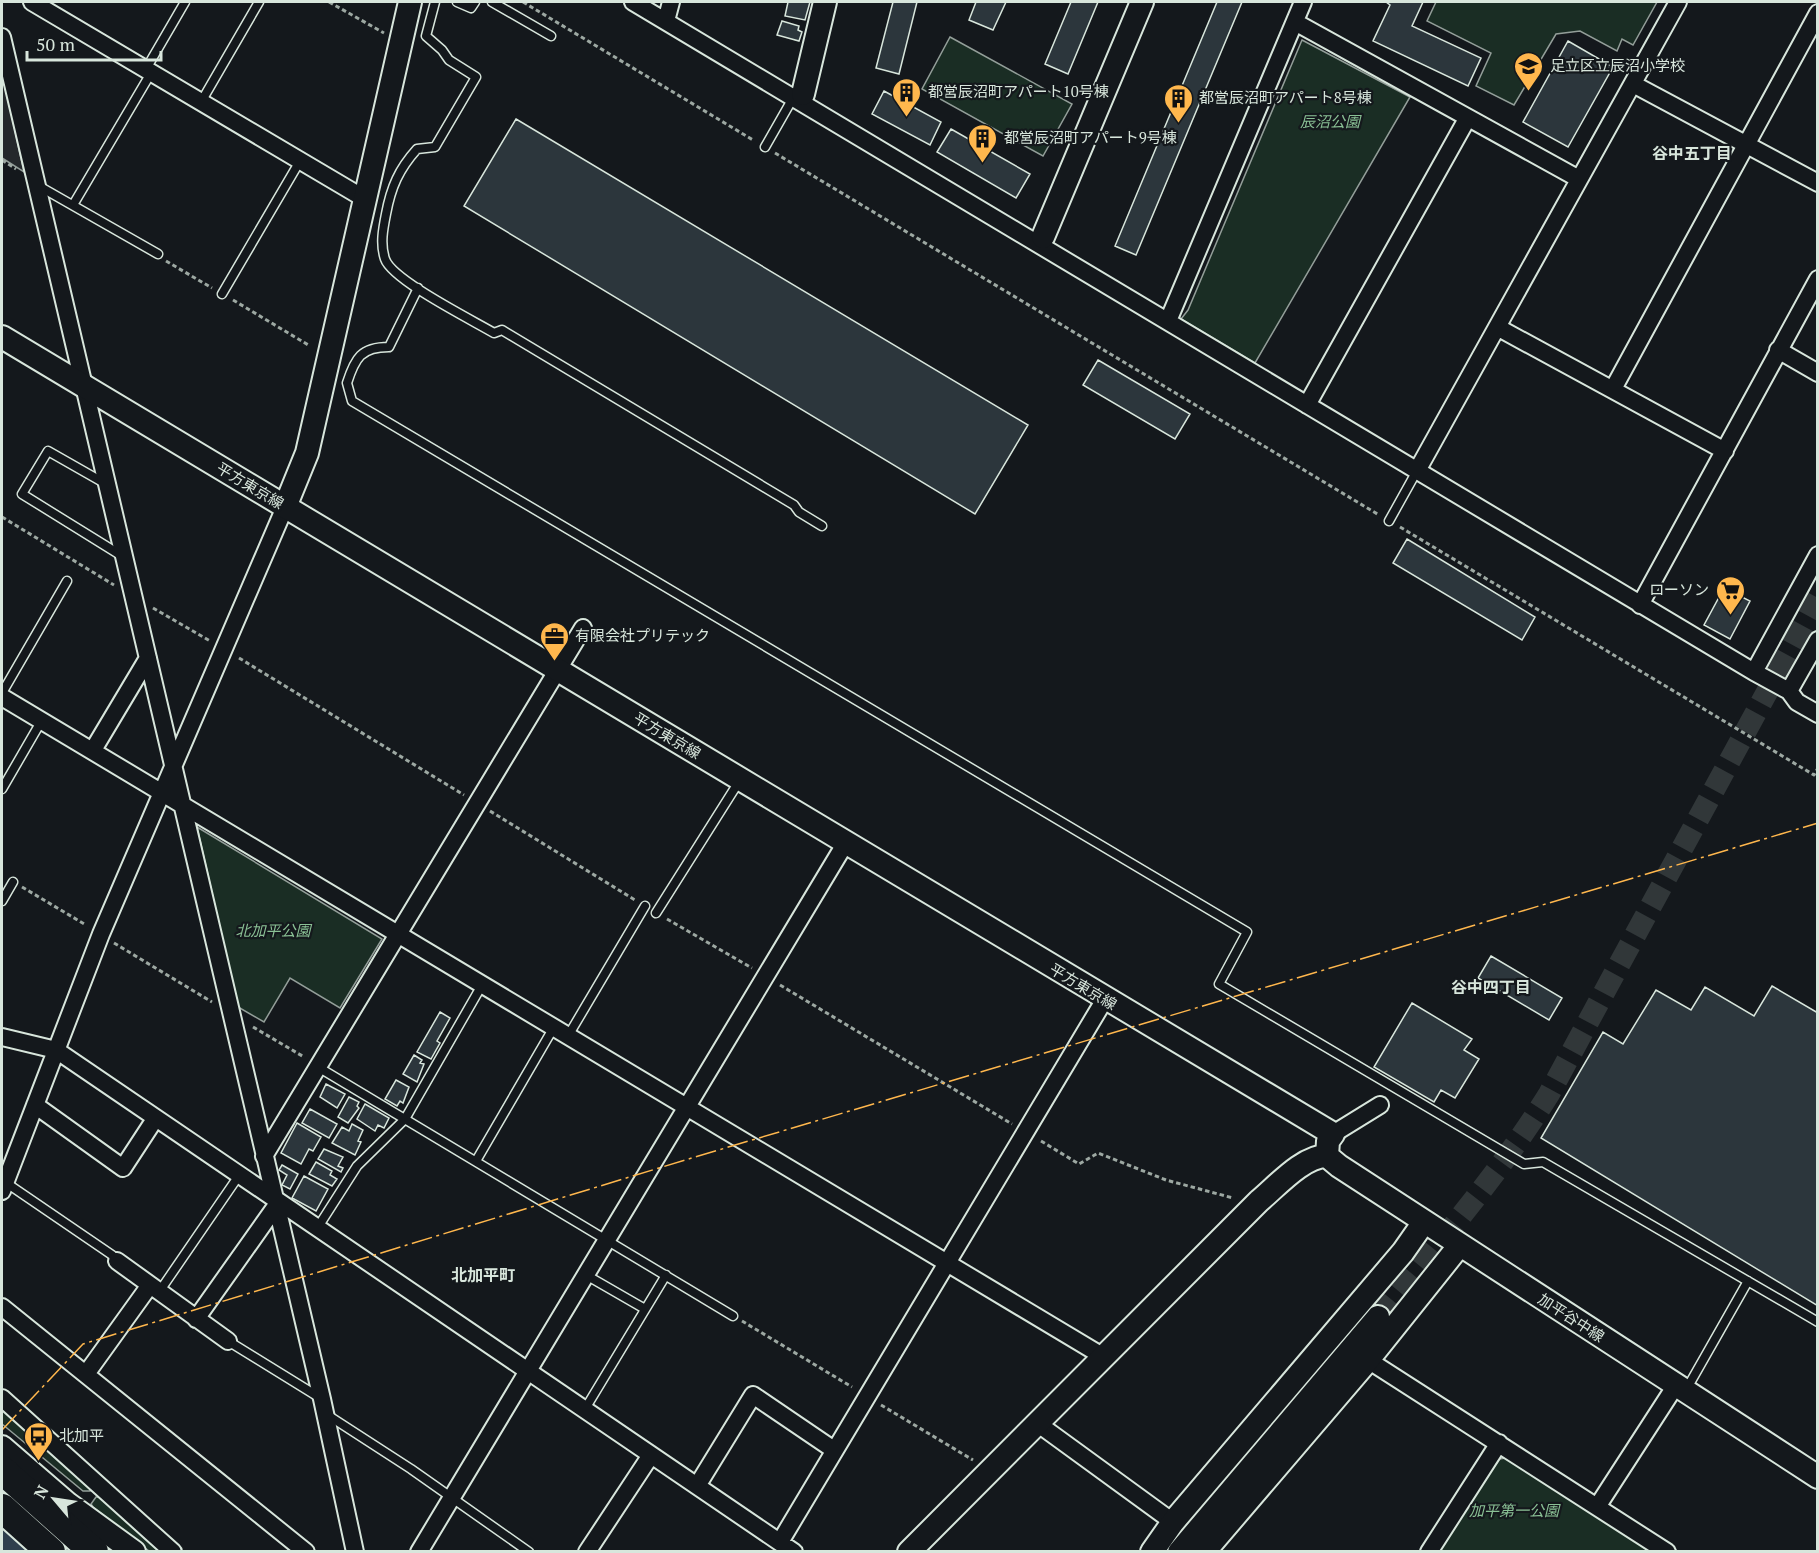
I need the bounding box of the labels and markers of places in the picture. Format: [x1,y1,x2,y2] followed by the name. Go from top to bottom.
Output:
[1513,50,1545,92] school or university icon: 足立区立辰沼小学校
[1550,55,1685,75] place label: 足立区立辰沼小学校
[891,76,923,118] building icon: 都営辰沼町アパート10号棟
[928,81,1109,101] place label: 都営辰沼町アパート10号棟
[1162,82,1194,124] building icon: 都営辰沼町アパート8号棟
[1199,87,1372,107] place label: 都営辰沼町アパート8号棟
[967,122,999,164] building icon: 都営辰沼町アパート9号棟
[1004,127,1177,147] place label: 都営辰沼町アパート9号棟
[1714,574,1746,616] supermarket icon: ローソン
[1649,579,1709,599] place label: ローソン
[538,620,570,662] office icon: 有限会社プリテック
[575,625,710,645] place label: 有限会社プリテック
[22,1420,54,1462] bus stop icon: 北加平
[59,1425,104,1445] place label: 北加平

